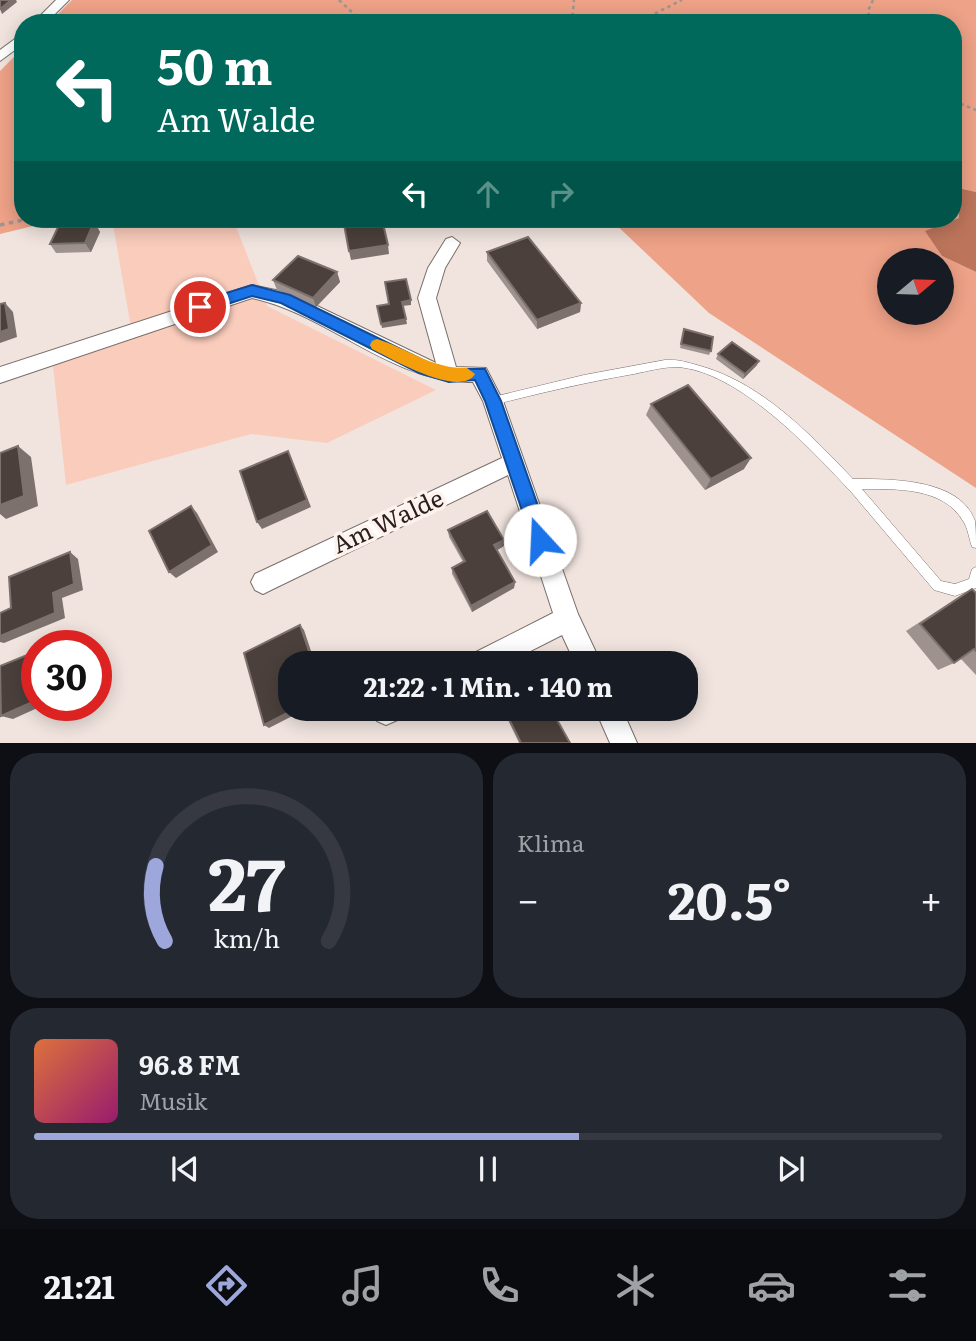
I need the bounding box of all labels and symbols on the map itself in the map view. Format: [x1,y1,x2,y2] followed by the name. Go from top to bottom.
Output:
[877,248,954,326] north arrow
[170,277,230,337] pin
[326,479,448,561] street label: Am Walde
[503,503,577,577] position arrow
[21,630,112,721] speed limit sign: 30

